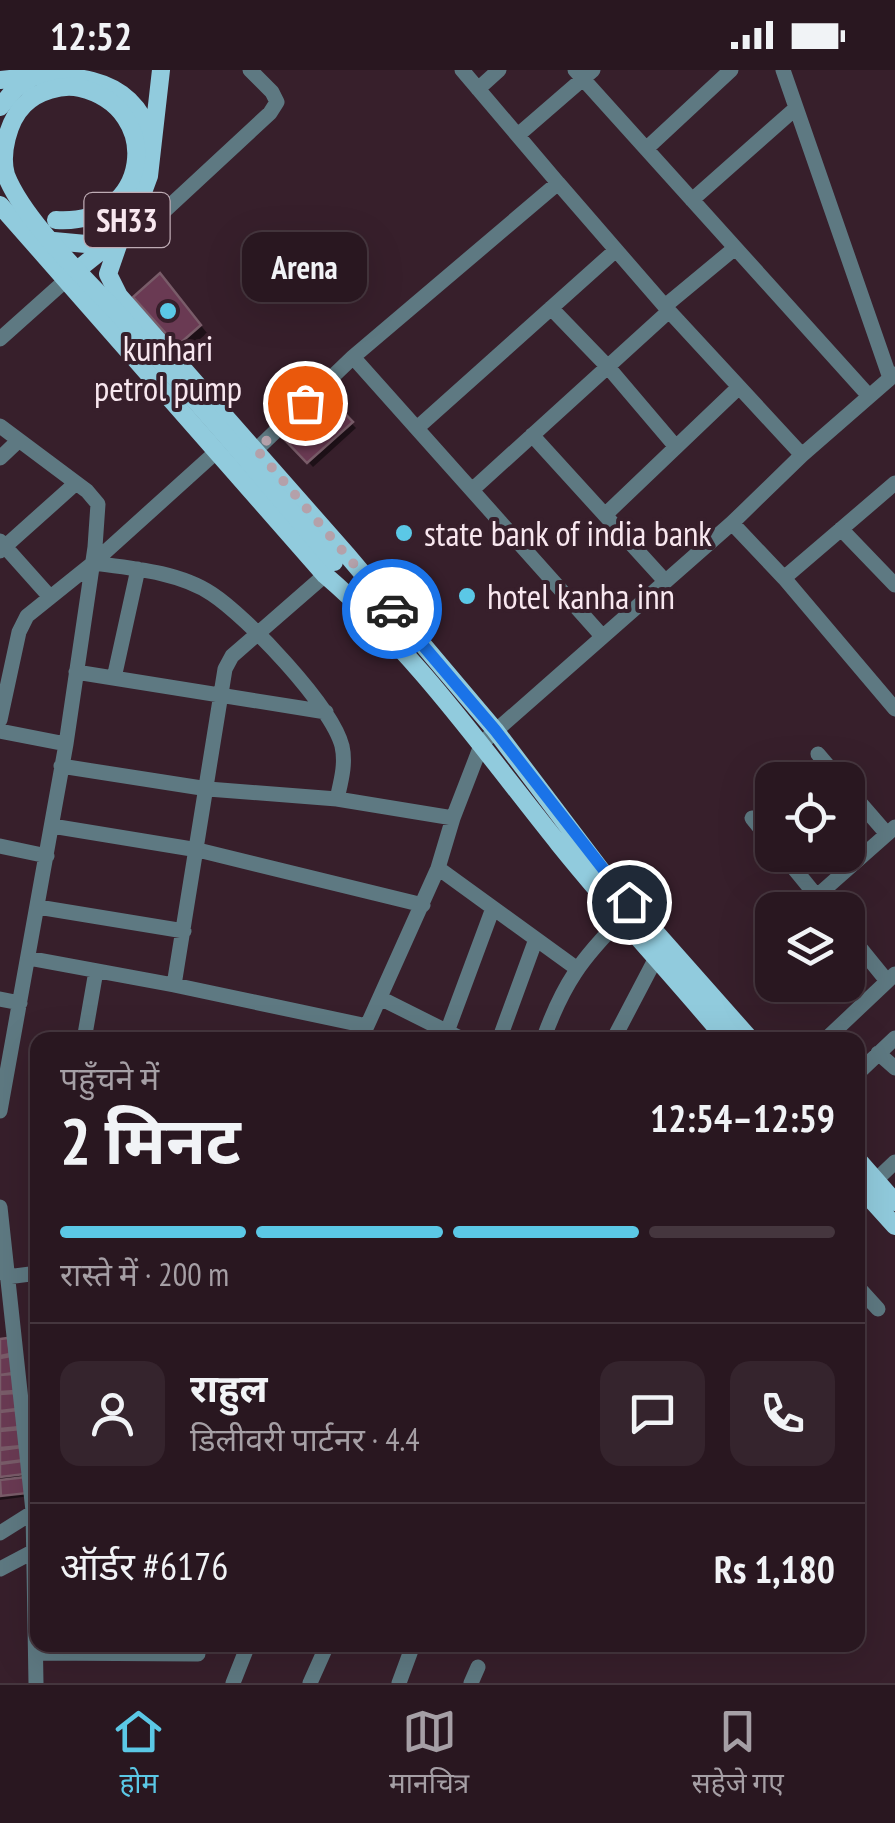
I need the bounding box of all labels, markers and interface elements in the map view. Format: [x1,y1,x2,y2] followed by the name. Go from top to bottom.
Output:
[50,11,132,60] text: 12:52
[84,193,170,247] road number: SH33
[242,233,368,303] callout: Arena
[271,246,338,288] text: Arena
[157,300,179,322] marker: kunhari petrol pump
[94,325,242,411] place label: kunhari petrol pump
[263,361,348,446] pin
[278,376,333,431] icon: bag
[424,510,712,556] place label: state bank of india bank
[393,522,415,544] marker: state bank of india bank
[342,559,442,659] courier
[487,573,675,619] place label: hotel kanha inn
[365,582,420,637] icon: car
[456,585,478,607] marker: hotel kanha inn
[755,762,865,1002] map controls
[755,762,865,872] button: locate
[587,860,672,945] pin
[602,875,657,930] icon: home
[755,892,865,1002] button: layers
[60,1057,159,1099] text: पहुँचने में
[650,1093,835,1142] text: 12:54–12:59
[60,1098,241,1182] text: 2 मिनट
[60,1253,229,1295] text: रास्ते में · 200 m
[60,1361,165,1466] button: person
[600,1361,705,1466] button: chat
[730,1361,835,1466] button: phone
[190,1363,267,1412] text: राहुल
[190,1418,420,1460] text: डिलीवरी पार्टनर · 4.4
[60,1541,228,1590] text: ऑर्डर #6176
[714,1544,835,1593] text: Rs 1,180
[111,1704,166,1804] tab: होम
[389,1704,469,1804] tab: मानचित्र
[692,1704,784,1804] tab: सहेजे गए

